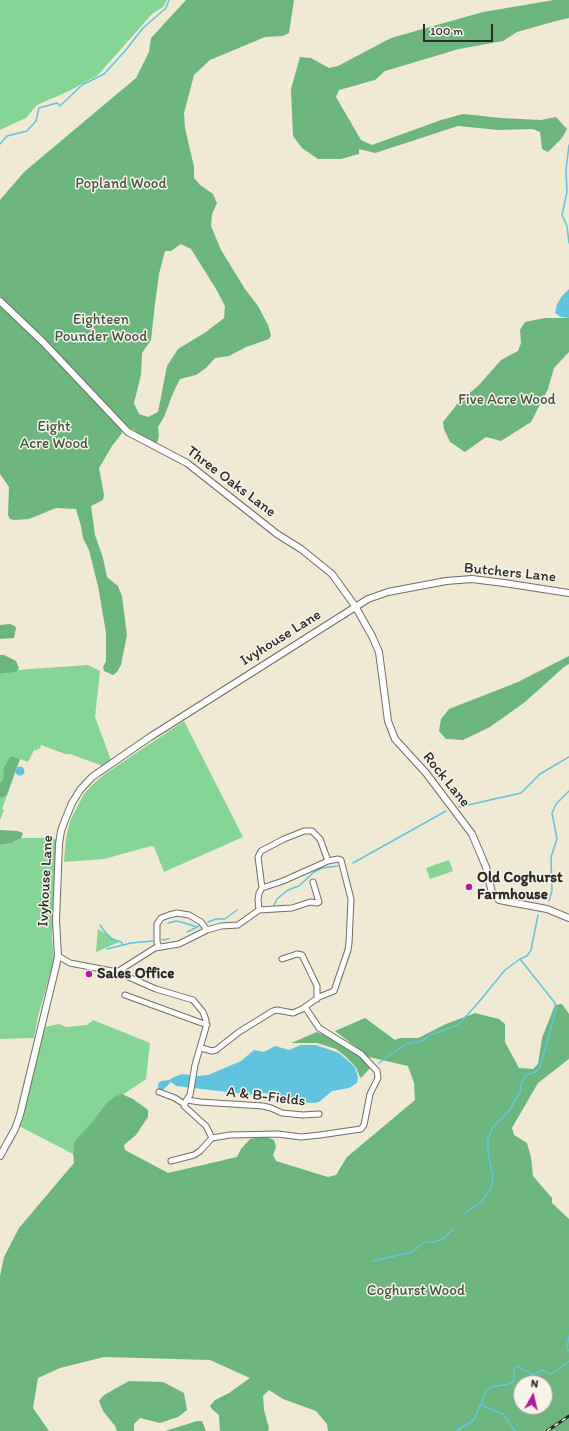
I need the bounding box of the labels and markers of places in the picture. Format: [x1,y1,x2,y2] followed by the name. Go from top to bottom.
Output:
[477,869,563,904] place label: Old Coghurst Farmhouse
[464,882,474,892] marker: Old Coghurst Farmhouse
[97,965,174,983] place label: Sales Office
[84,969,94,979] marker: Sales Office

